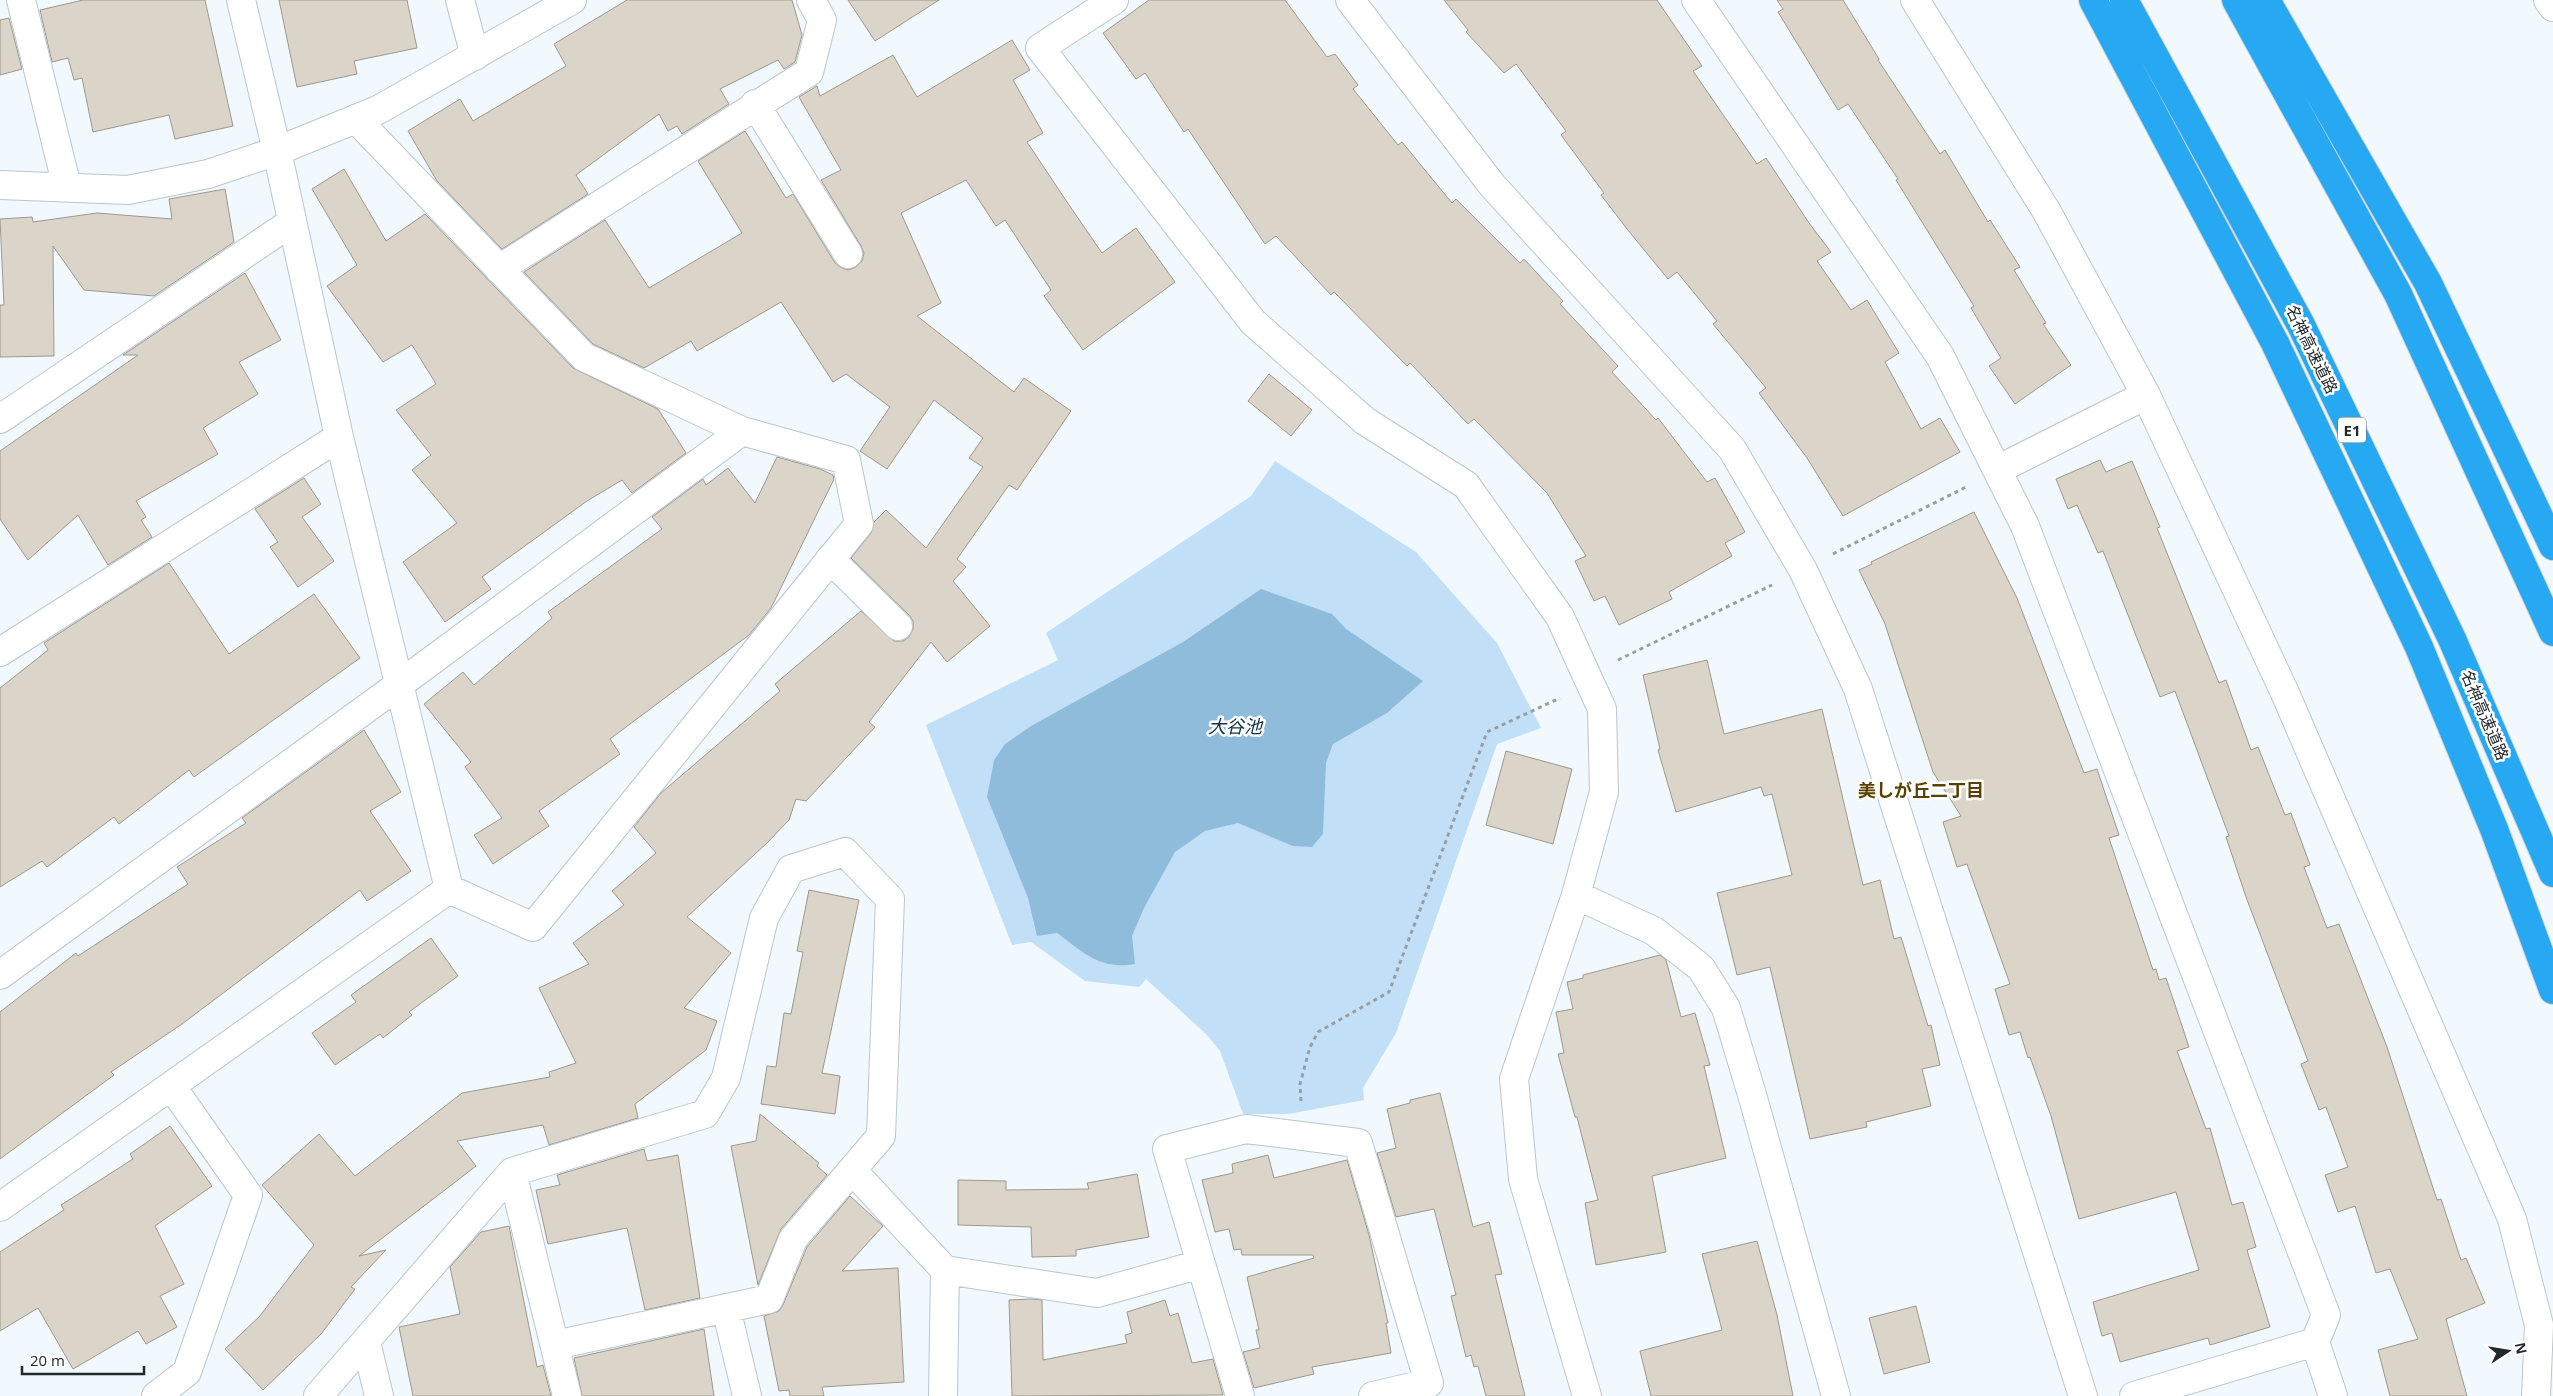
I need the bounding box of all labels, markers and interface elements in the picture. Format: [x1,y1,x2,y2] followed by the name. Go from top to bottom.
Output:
[2281,301,2343,397] street label: 名神高速道路
[2338,418,2366,442] road number: E1
[2456,667,2514,763] street label: 名神高速道路
[1208,714,1264,738] water label: 大谷池
[1858,778,1984,802] district label: 美しが丘二丁目
[2483,1326,2533,1376] north arrow
[2511,1341,2532,1356] text: N
[22,1344,145,1376] scale bar
[30,1350,65,1370] text: 20 m

